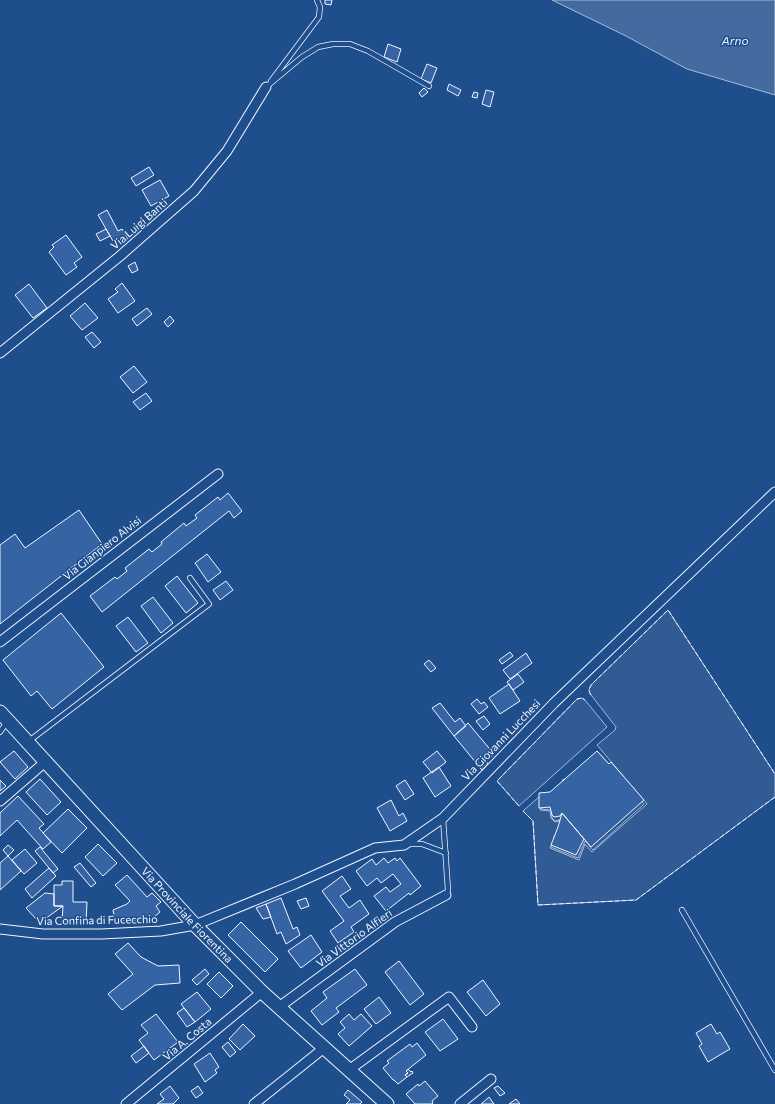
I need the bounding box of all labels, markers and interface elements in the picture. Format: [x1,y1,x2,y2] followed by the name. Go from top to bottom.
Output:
[720,33,749,47] water label: Arno
[108,195,170,252] street label: Via Luigi Banti
[60,513,144,582] street label: Via Gianpiero Alvisi
[459,696,543,783] street label: Via Giovanni Lucchesi
[139,864,236,965] street label: Via Provinciale Fiorentina
[313,906,394,969] street label: Via Vittorio Alfieri
[36,912,158,927] street label: Via Confina di Fucecchio
[160,1014,214,1063] street label: Via A. Costa

